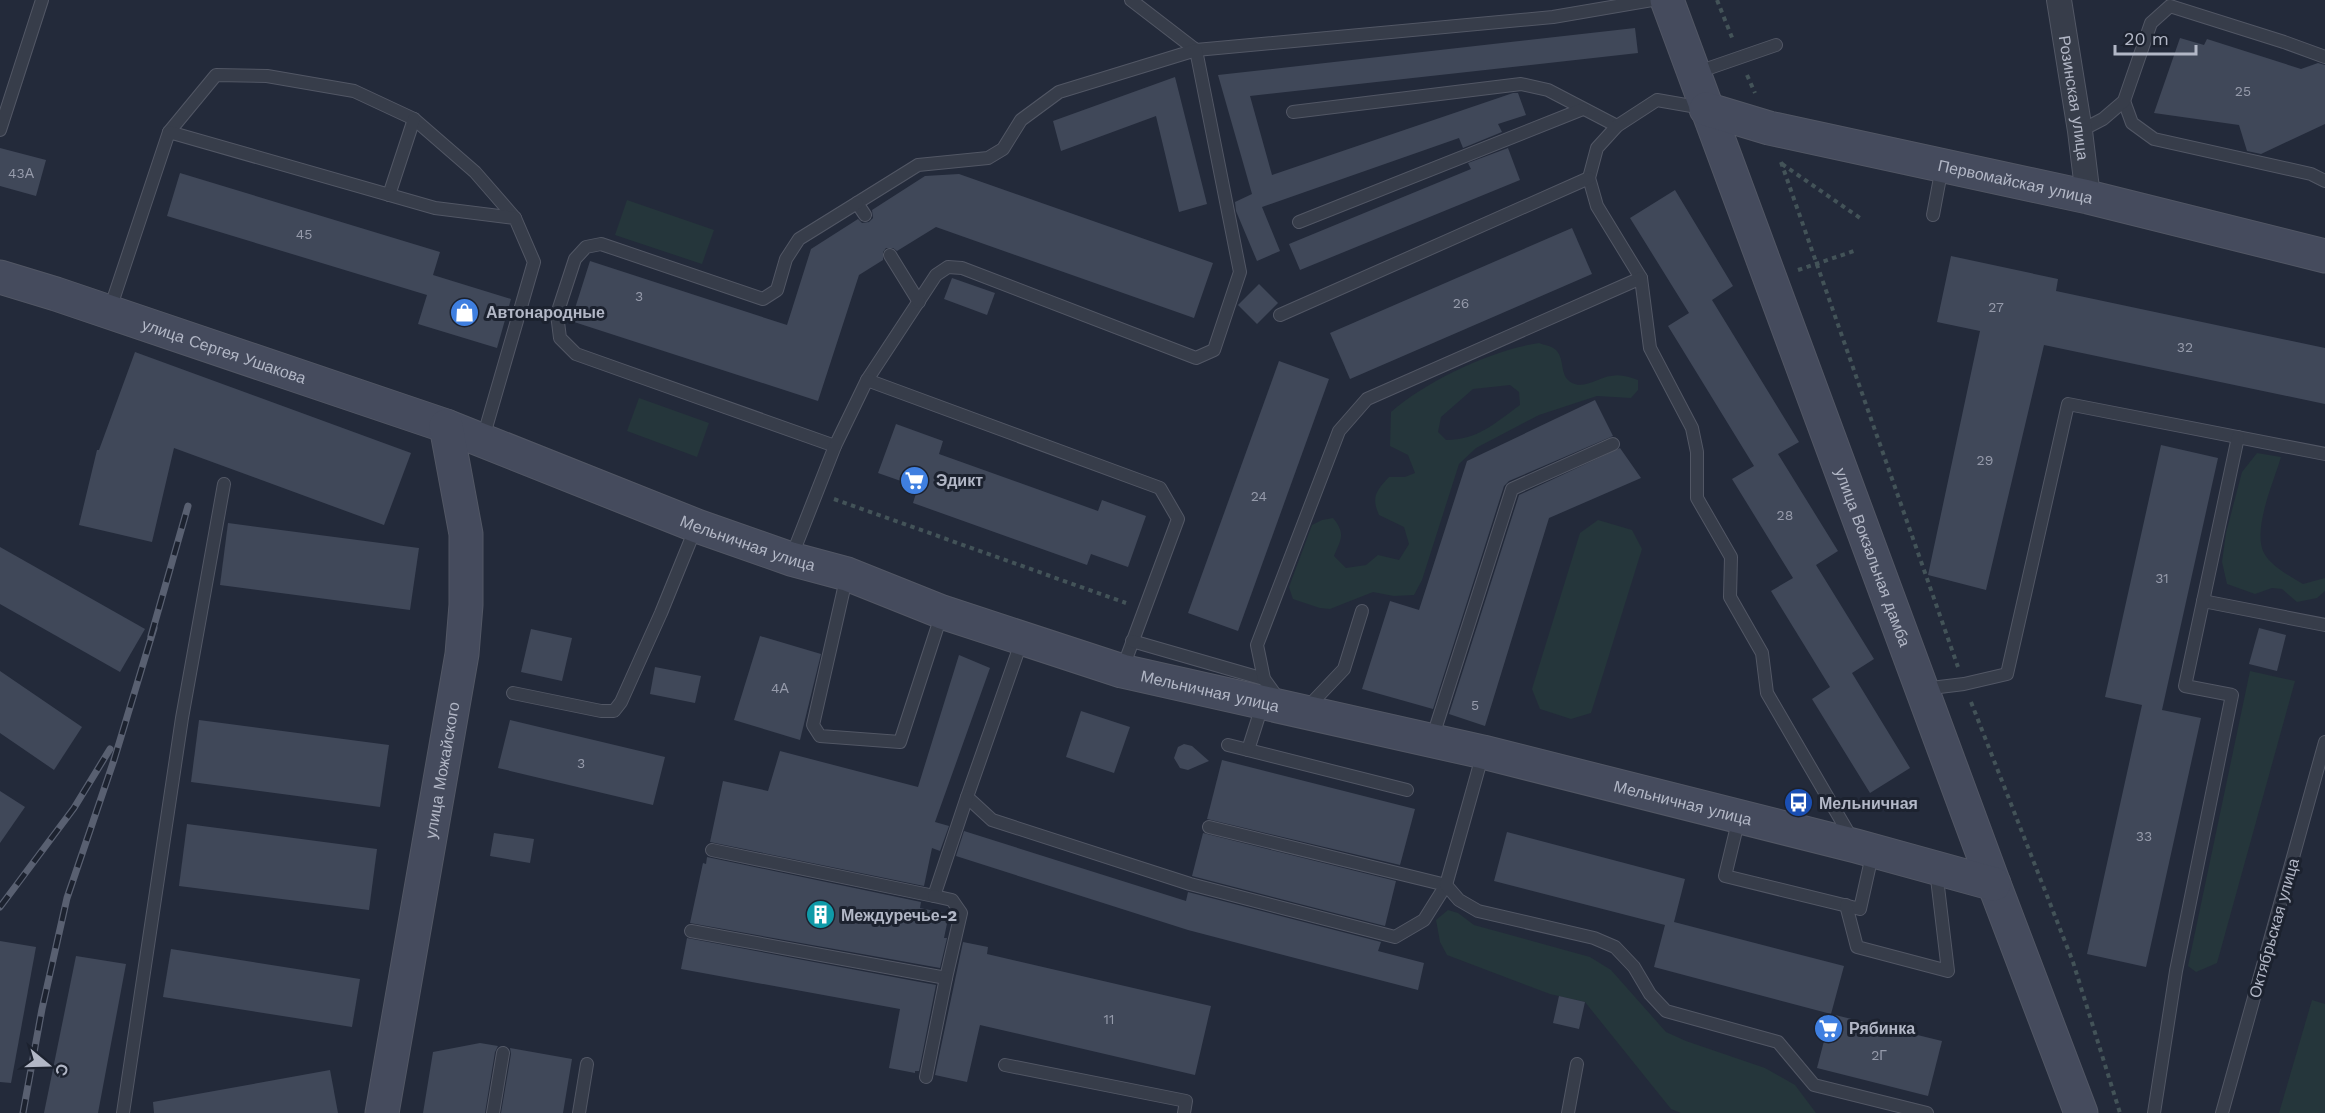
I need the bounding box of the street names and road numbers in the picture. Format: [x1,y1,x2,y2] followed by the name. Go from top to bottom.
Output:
[2055,34,2093,161] street label: Розинская улица
[1936,155,2095,207] street label: Первомайская улица
[140,314,309,387] street label: улица Сергея Ушакова
[1831,465,1915,649] street label: улица Вокзальная дамба
[677,511,817,575] street label: Мельничная улица
[1139,666,1281,716] street label: Мельничная улица
[420,700,463,840] street label: улица Можайского
[1612,776,1754,829] street label: Мельничная улица
[2245,856,2303,1000] street label: Октябрьская улица

